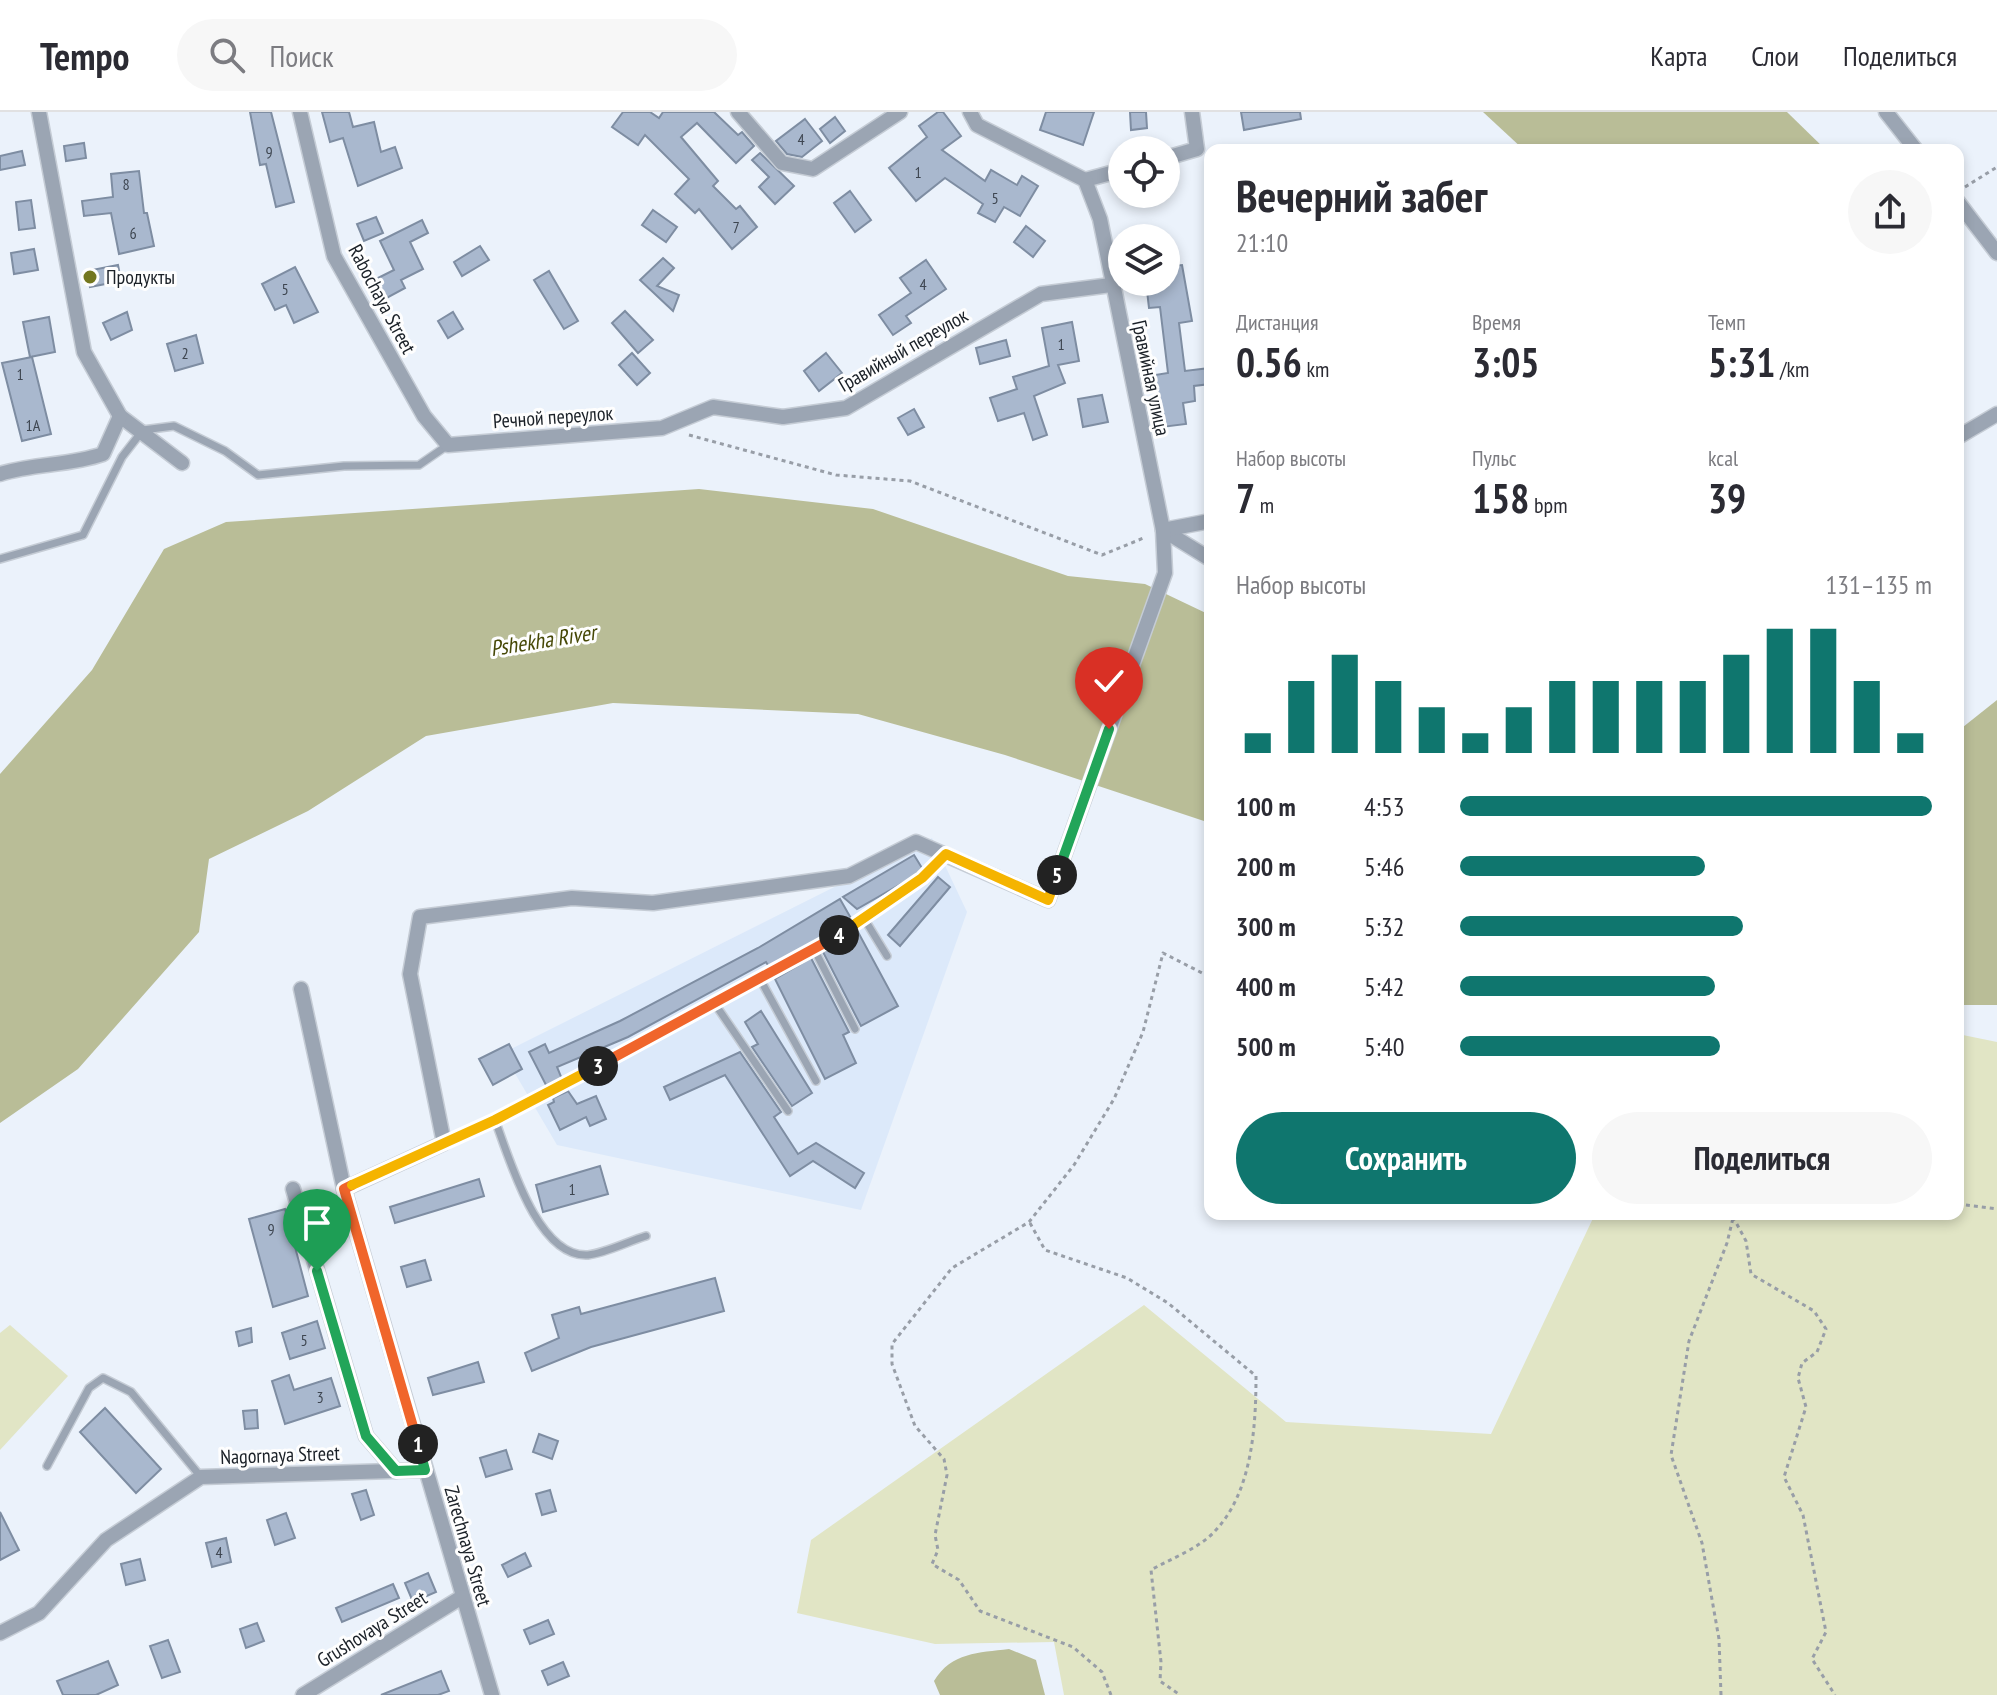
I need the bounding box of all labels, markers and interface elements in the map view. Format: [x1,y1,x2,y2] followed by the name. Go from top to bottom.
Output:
[177,19,737,91] search box
[40,31,129,80] text: Tempo
[205,33,249,77] icon: search
[269,36,334,75] text: Поиск
[1650,37,1707,74] text: Карта
[1751,37,1799,74] text: Слои
[1843,37,1957,74] text: Поделиться
[797,129,805,149] house number: 4
[1108,136,1180,296] map controls
[1108,136,1180,208] button: locate
[265,142,273,162] house number: 9
[914,162,922,182] house number: 1
[1236,167,1487,224] text: Вечерний забег
[1848,170,1932,254] button: share
[122,174,130,194] house number: 8
[991,188,999,208] house number: 5
[732,217,740,237] house number: 7
[129,223,137,243] house number: 6
[1108,224,1180,296] button: layers
[1236,226,1288,259] text: 21:10
[342,240,422,359] street label: Rabochaya Street
[106,264,175,290] place label: Продукты
[81,268,99,286] marker: Продукты
[919,274,927,294] house number: 4
[281,279,289,299] house number: 5
[834,302,973,398] street label: Гравийный переулок
[1236,308,1318,336] text: Дистанция
[1472,308,1521,336] text: Время
[1708,308,1746,336] text: Темп
[1126,318,1176,438] street label: Гравийная улица
[1057,334,1065,354] house number: 1
[1236,336,1302,388] text: 0.56
[1472,336,1539,388] text: 3:05
[1708,336,1775,388] text: 5:31
[181,343,189,363] house number: 2
[1302,355,1329,383] text: km
[1775,355,1809,383] text: /km
[16,364,24,384] house number: 1
[492,400,614,434] street label: Речной переулок
[26,415,41,435] house number: 1А
[1236,444,1346,472] text: Набор высоты
[1472,444,1516,472] text: Пульс
[1708,444,1738,472] text: kcal
[1236,472,1255,524] text: 7
[1472,472,1529,524] text: 158
[1708,472,1746,524] text: 39
[1255,491,1274,519] text: m
[1529,491,1567,519] text: bpm
[1236,568,1366,601] text: Набор высоты
[1826,568,1932,601] text: 131–135 m
[488,617,601,662] water label: Pshekha River
[1075,647,1143,729] pin
[1087,659,1131,703] icon: check
[1236,790,1296,823] text: 100 m
[1364,790,1404,823] text: 4:53
[1236,850,1296,883] text: 200 m
[1364,850,1404,883] text: 5:46
[1037,855,1077,895] pin: 5
[1052,861,1062,889] text: 5
[1236,910,1296,943] text: 300 m
[1364,910,1404,943] text: 5:32
[819,915,859,955] pin: 4
[834,921,844,949] text: 4
[1236,970,1296,1003] text: 400 m
[1364,970,1404,1003] text: 5:42
[1236,1030,1296,1063] text: 500 m
[1364,1030,1404,1063] text: 5:40
[578,1046,618,1086] pin: 3
[593,1052,603,1080] text: 3
[1236,1112,1576,1204] button: Сохранить
[1592,1112,1932,1204] button: Поделиться
[568,1179,576,1199] house number: 1
[283,1189,351,1271] pin
[295,1201,339,1245] icon: arrive
[267,1219,275,1239] house number: 9
[300,1330,308,1350] house number: 5
[316,1387,324,1407] house number: 3
[398,1424,438,1464] pin: 1
[413,1430,423,1458] text: 1
[220,1440,341,1470] street label: Nagornaya Street
[438,1483,498,1610] street label: Zarechnaya Street
[215,1542,223,1562] house number: 4
[312,1585,432,1673] street label: Grushovaya Street

